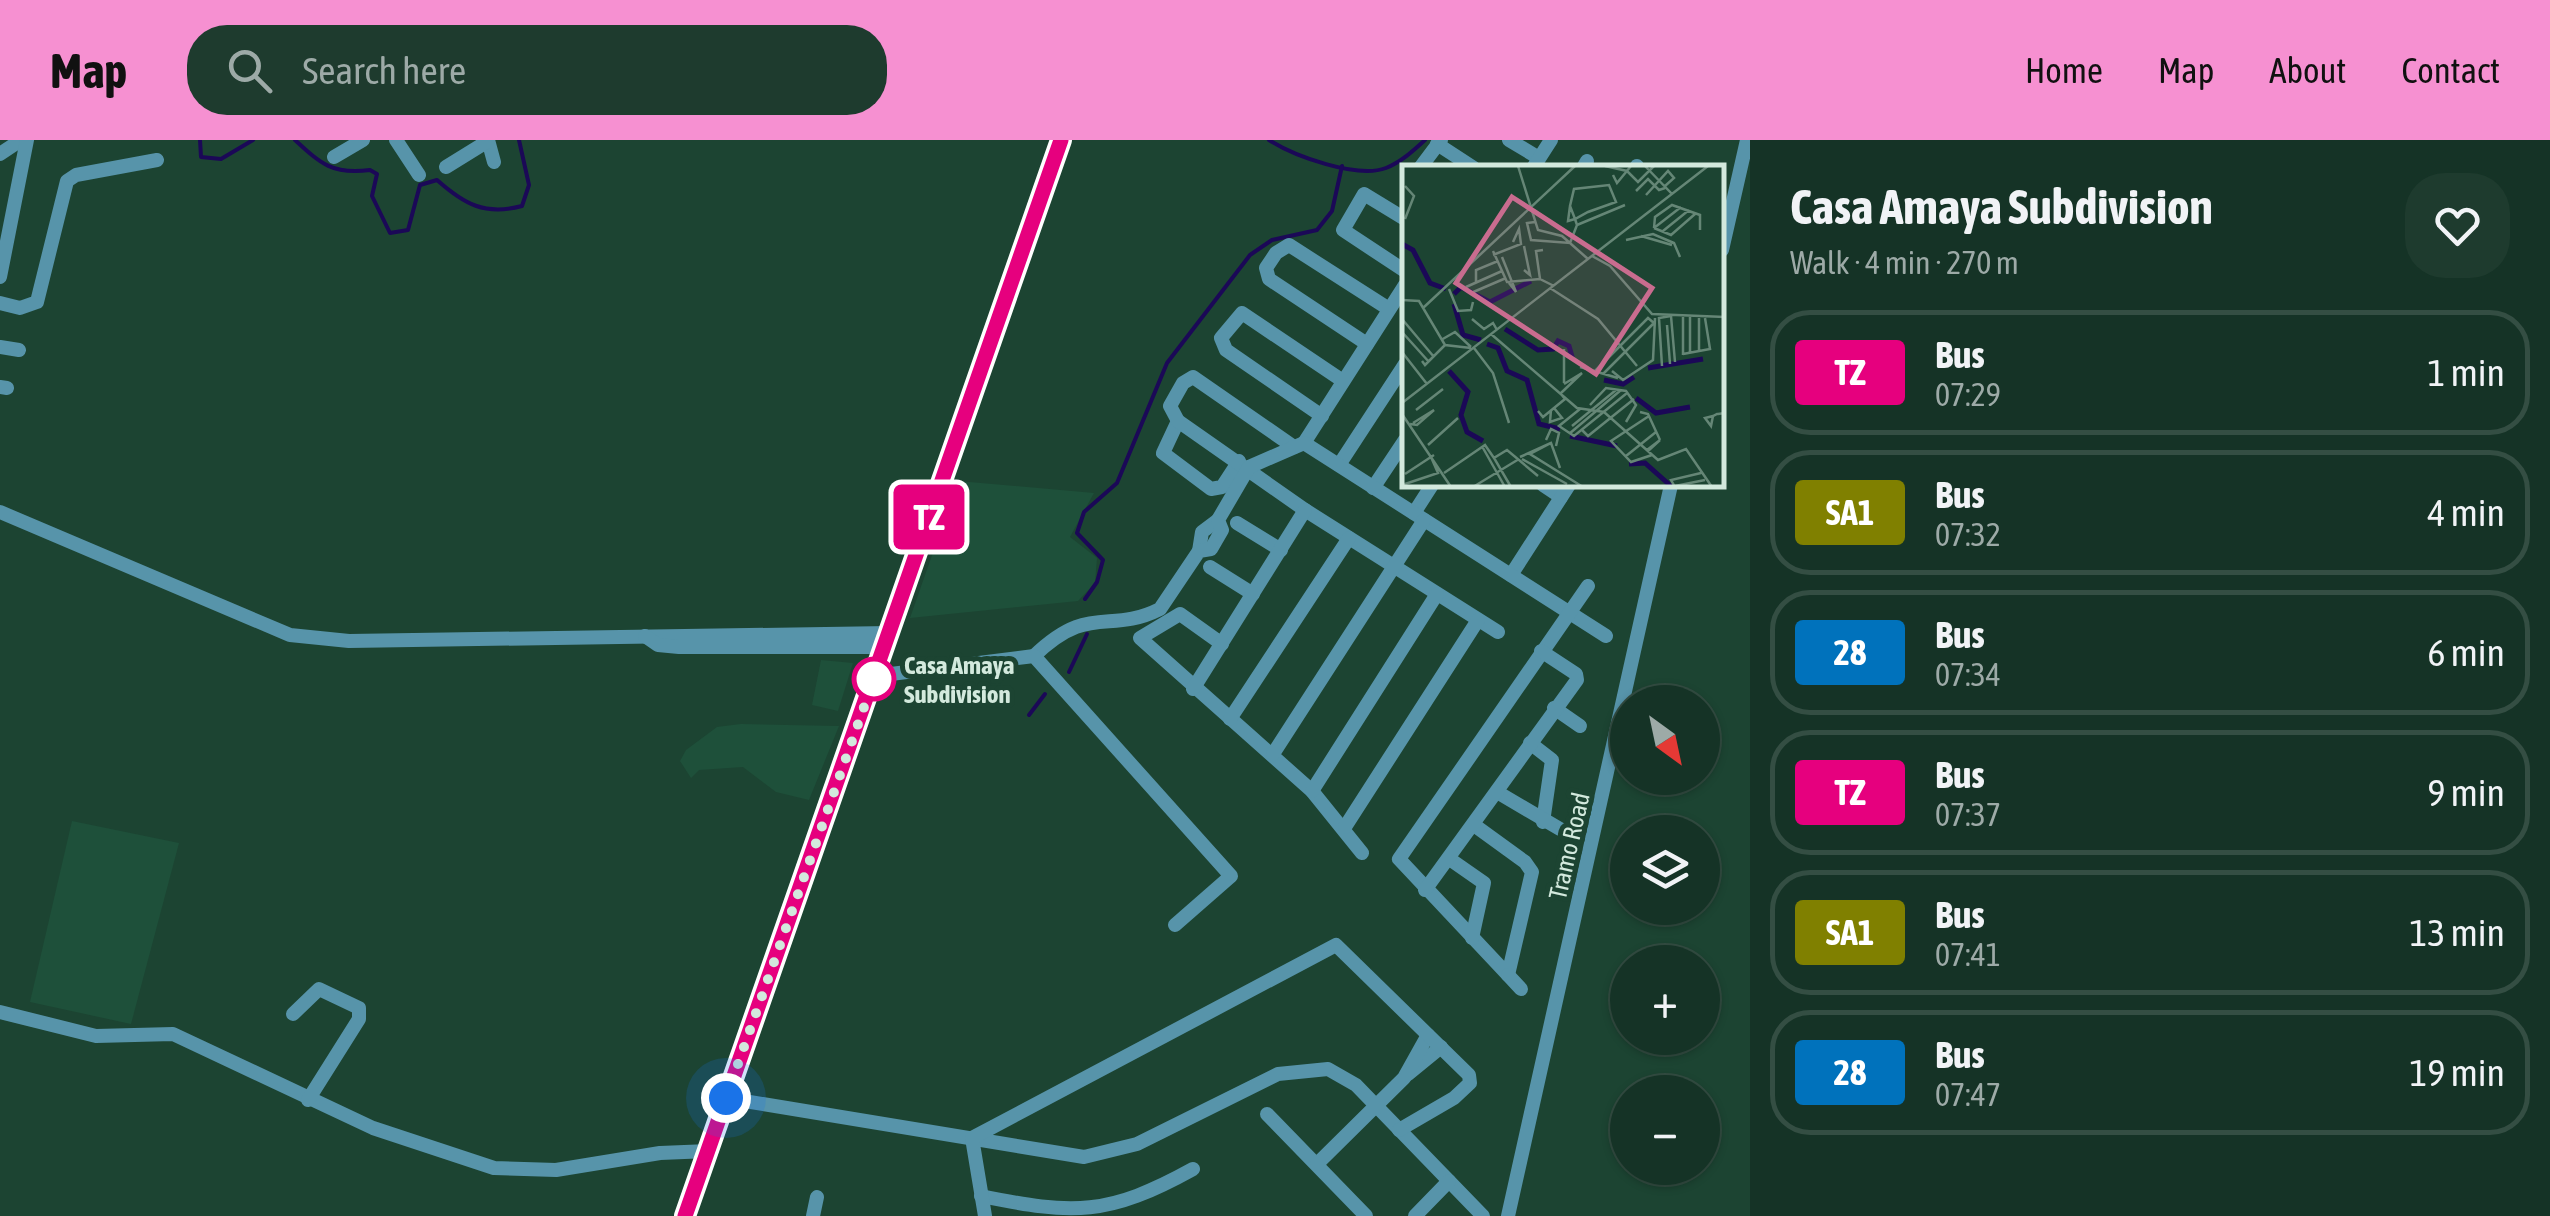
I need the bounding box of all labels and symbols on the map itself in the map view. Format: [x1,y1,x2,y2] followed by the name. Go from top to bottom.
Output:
[1402,165,1725,488] inset map
[884,484,974,550] line badge: TZ
[904,651,1014,708] place label: Casa Amaya Subdivision
[853,658,895,700] marker: Casa Amaya Subdivision
[1610,685,1720,795] north arrow
[1543,790,1595,902] street label: Tramo Road
[701,1073,751,1123] your location

